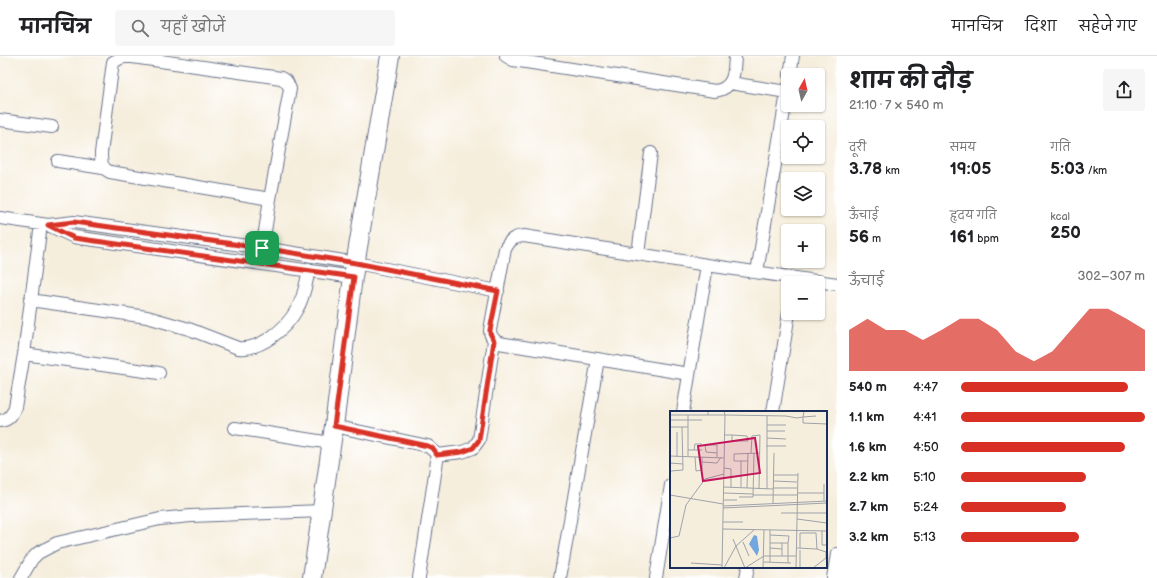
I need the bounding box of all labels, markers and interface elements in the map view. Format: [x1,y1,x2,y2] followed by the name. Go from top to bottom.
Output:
[115,10,395,46] search box
[20,16,91,39] text: मानचित्र
[129,17,151,39] icon: search
[161,18,225,37] text: यहाँ खोजें
[952,18,1003,35] text: मानचित्र
[1025,18,1057,35] text: दिशा
[1079,18,1137,35] text: सहेजे गए
[781,68,825,112] north arrow
[781,68,825,320] map controls
[849,68,972,95] text: शाम की दौड़
[1103,69,1145,111] button: share
[849,97,943,113] text: 21:10 · 7 × 540 m
[781,120,825,164] button: locate
[849,141,866,154] text: दूरी
[950,141,976,154] text: समय
[1050,141,1070,154] text: गति
[849,159,882,179] text: 3.78
[950,159,991,179] text: 19:05
[1050,159,1085,179] text: 5:03
[882,164,900,177] text: km
[1085,164,1107,177] text: /km
[781,172,825,216] button: layers
[849,209,879,222] text: ऊँचाई
[950,209,997,222] text: हृदय गति
[1050,210,1070,223] text: kcal
[1050,223,1081,243] text: 250
[781,224,825,268] button: +
[849,227,869,247] text: 56
[950,227,974,247] text: 161
[245,231,279,265] pin
[869,232,881,245] text: m
[974,232,999,245] text: bpm
[251,237,273,259] icon: arrive
[1078,268,1145,284] text: 302–307 m
[849,273,884,289] text: ऊँचाई
[781,276,825,320] button: −
[849,379,887,395] text: 540 m
[913,379,938,395] text: 4:47
[849,409,884,425] text: 1.1 km
[913,409,937,425] text: 4:41
[670,411,827,568] inset map
[849,439,887,455] text: 1.6 km
[913,439,939,455] text: 4:50
[849,469,889,485] text: 2.2 km
[913,469,936,485] text: 5:10
[849,499,888,515] text: 2.7 km
[913,499,938,515] text: 5:24
[849,529,889,545] text: 3.2 km
[913,529,936,545] text: 5:13

